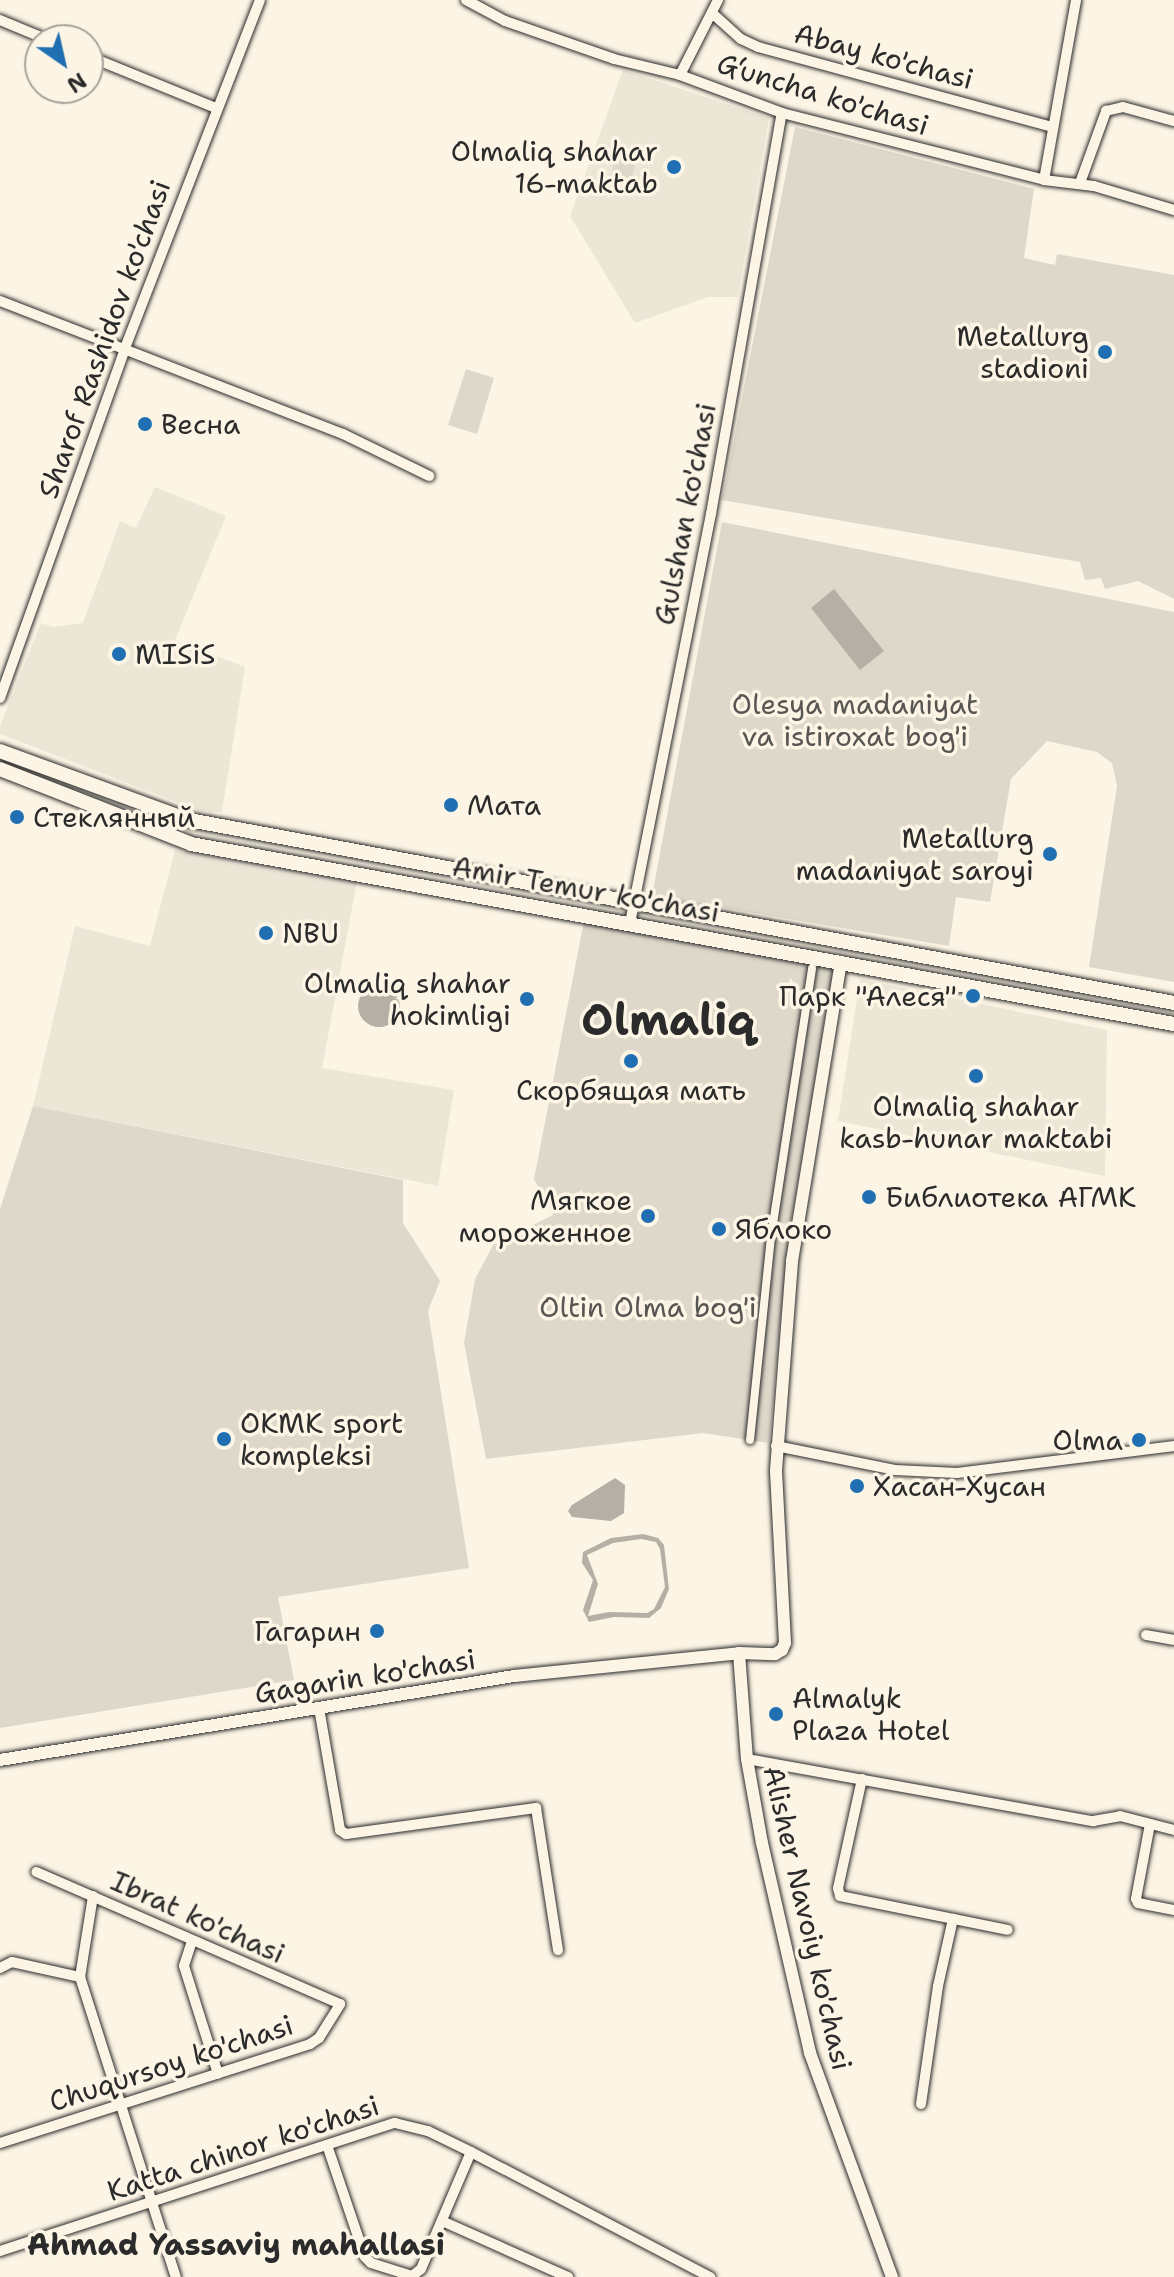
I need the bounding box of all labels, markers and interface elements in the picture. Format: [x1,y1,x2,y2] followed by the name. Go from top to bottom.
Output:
[791,16,977,96] street label: Abay ko'chasi
[24,24,104,104] north arrow
[713,46,933,142] street label: G‘uncha ko'chasi
[61,66,92,100] text: N
[451,134,658,200] place label: Olmaliq shahar 16-maktab
[665,158,683,176] marker: Olmaliq shahar 16-maktab
[31,175,177,503] street label: Sharof Rashidov ko'chasi
[957,319,1089,385] place label: Metallurg stadioni
[1096,343,1114,361] marker: Metallurg stadioni
[647,400,723,628] street label: Gulshan ko'chasi
[161,407,240,441] place label: Весна
[136,415,154,433] marker: Весна
[135,637,216,671] place label: MISiS
[110,645,128,663] marker: MISiS
[732,687,978,753] park label: Olesya madaniyat va istiroxat bog'i
[467,788,541,822] place label: Мата
[442,796,460,814] marker: Мата
[33,800,195,834] place label: Стеклянный
[8,808,26,826] marker: Стеклянный
[795,821,1034,887] place label: Metallurg madaniyat saroyi
[1041,845,1059,863] marker: Metallurg madaniyat saroyi
[450,849,722,929] street label: Amir Temur ko'chasi
[282,916,339,950] place label: NBU
[257,924,275,942] marker: NBU
[304,966,511,1032] place label: Olmaliq shahar hokimligi
[779,979,957,1013] place label: Парк "Алеся"
[964,987,982,1005] marker: Парк "Алеся"
[518,990,536,1008] marker: Olmaliq shahar hokimligi
[581,994,755,1046] district label: Olmaliq
[622,1052,640,1070] marker: Скорбящая мать
[967,1067,985,1085] marker: Olmaliq shahar kasb-hunar maktabi
[516,1073,746,1107] place label: Скорбящая мать
[839,1089,1113,1155] place label: Olmaliq shahar kasb-hunar maktabi
[885,1180,1136,1214] place label: Библиотека АГМК
[459,1183,632,1249] place label: Мягкое мороженное
[860,1188,878,1206] marker: Библиотека АГМК
[639,1207,657,1225] marker: Мягкое мороженное
[735,1212,832,1246] place label: Яблоко
[710,1220,728,1238] marker: Яблоко
[539,1290,757,1324] park label: Oltin Olma bog'i
[240,1406,403,1472] place label: OKMK sport kompleksi
[1053,1423,1123,1457] place label: Olma
[215,1430,233,1448] marker: OKMK sport kompleksi
[1130,1431,1148,1449] marker: Olma
[873,1469,1046,1503] place label: Хасан-Хусан
[848,1477,866,1495] marker: Хасан-Хусан
[254,1614,361,1648] place label: Гагарин
[368,1622,386,1640] marker: Гагарин
[252,1642,478,1710] street label: Gagarin ko'chasi
[792,1681,949,1747] place label: Almalyk Plaza Hotel
[767,1705,785,1723] marker: Almalyk Plaza Hotel
[757,1763,859,2073] street label: Alisher Navoiy ko'chasi
[106,1864,290,1970] street label: Ibrat ko'chasi
[45,2008,297,2118] street label: Chuqursoy ko'chasi
[103,2088,383,2208] street label: Katta chinor ko'chasi
[27,2227,445,2263] district label: Ahmad Yassaviy mahallasi

